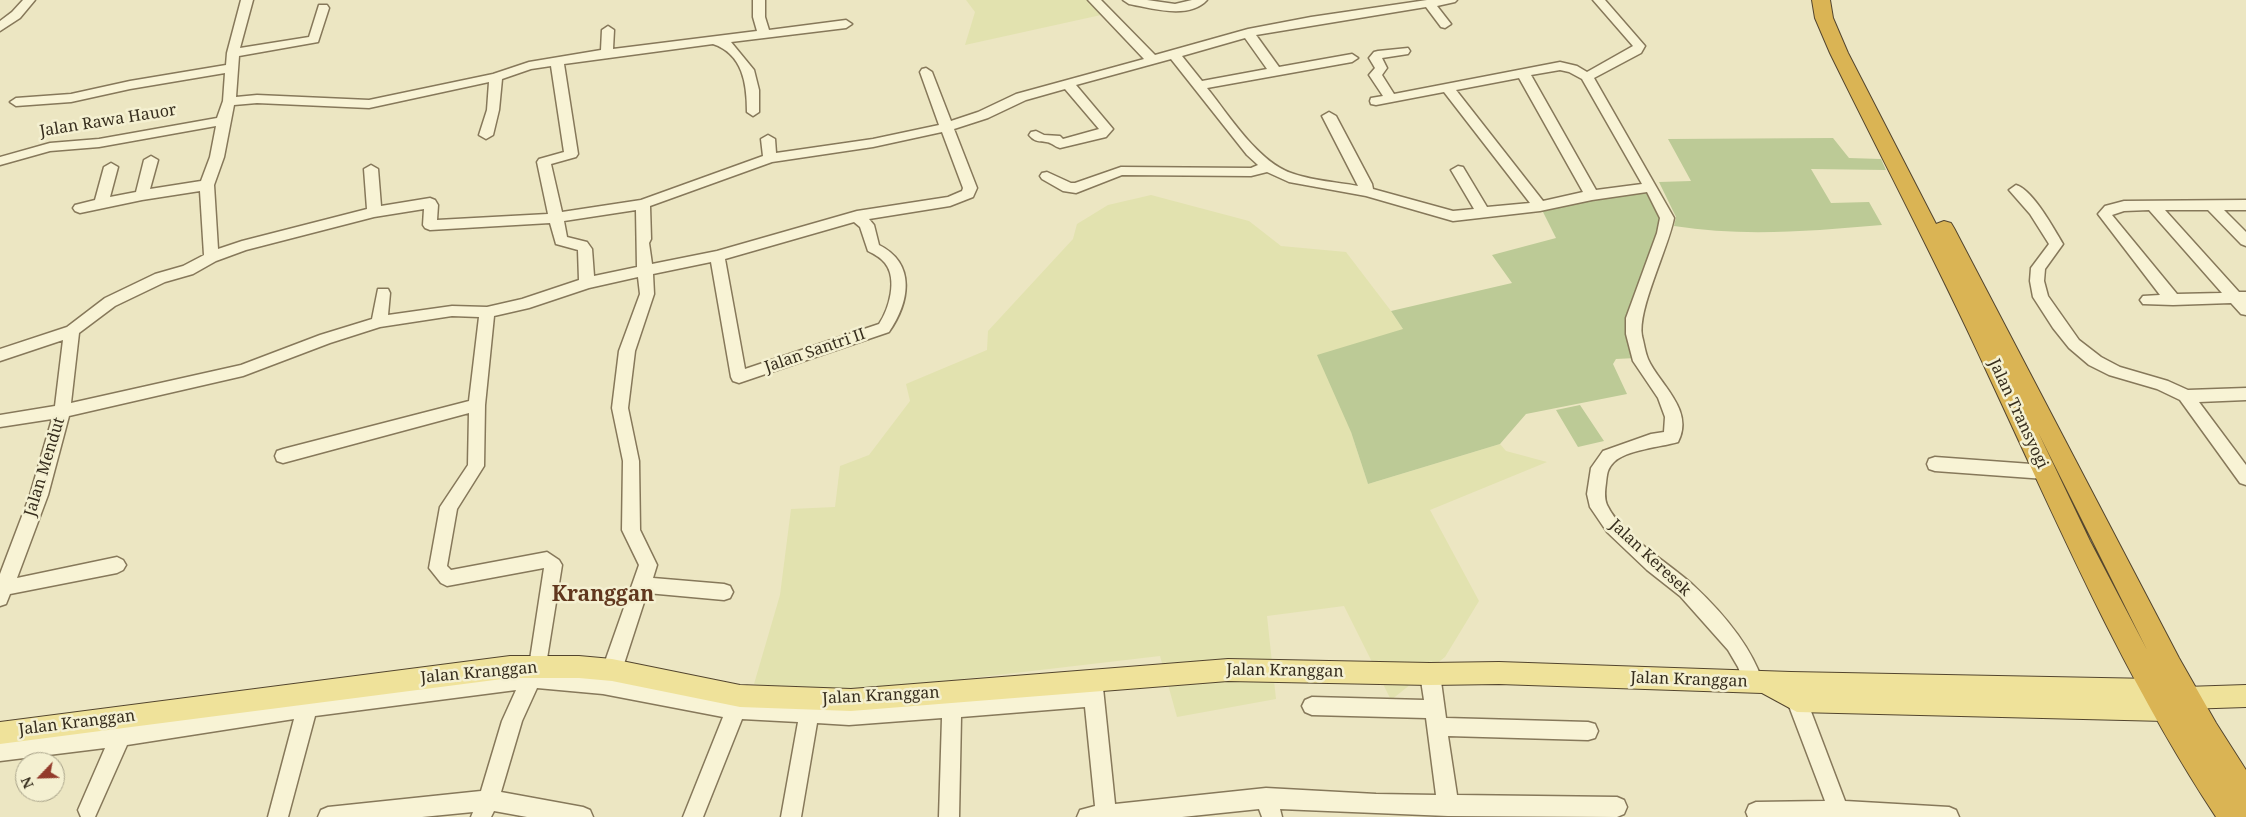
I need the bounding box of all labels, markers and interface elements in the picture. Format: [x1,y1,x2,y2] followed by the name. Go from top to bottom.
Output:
[38,101,178,141] street label: Jalan Rawa Hauor
[762,325,868,377] street label: Jalan Santri II
[1984,356,2052,472] street label: Jalan Transyogi
[21,415,69,519] street label: Jalan Mendut
[1605,516,1695,600] street label: Jalan Keresek
[552,582,654,608] district label: Kranggan
[420,658,538,688] street label: Jalan Kranggan
[1226,660,1344,682] street label: Jalan Kranggan
[1630,668,1748,692] street label: Jalan Kranggan
[822,683,940,709] street label: Jalan Kranggan
[18,706,136,740] street label: Jalan Kranggan
[15,752,65,802] north arrow
[16,774,38,792] text: N

